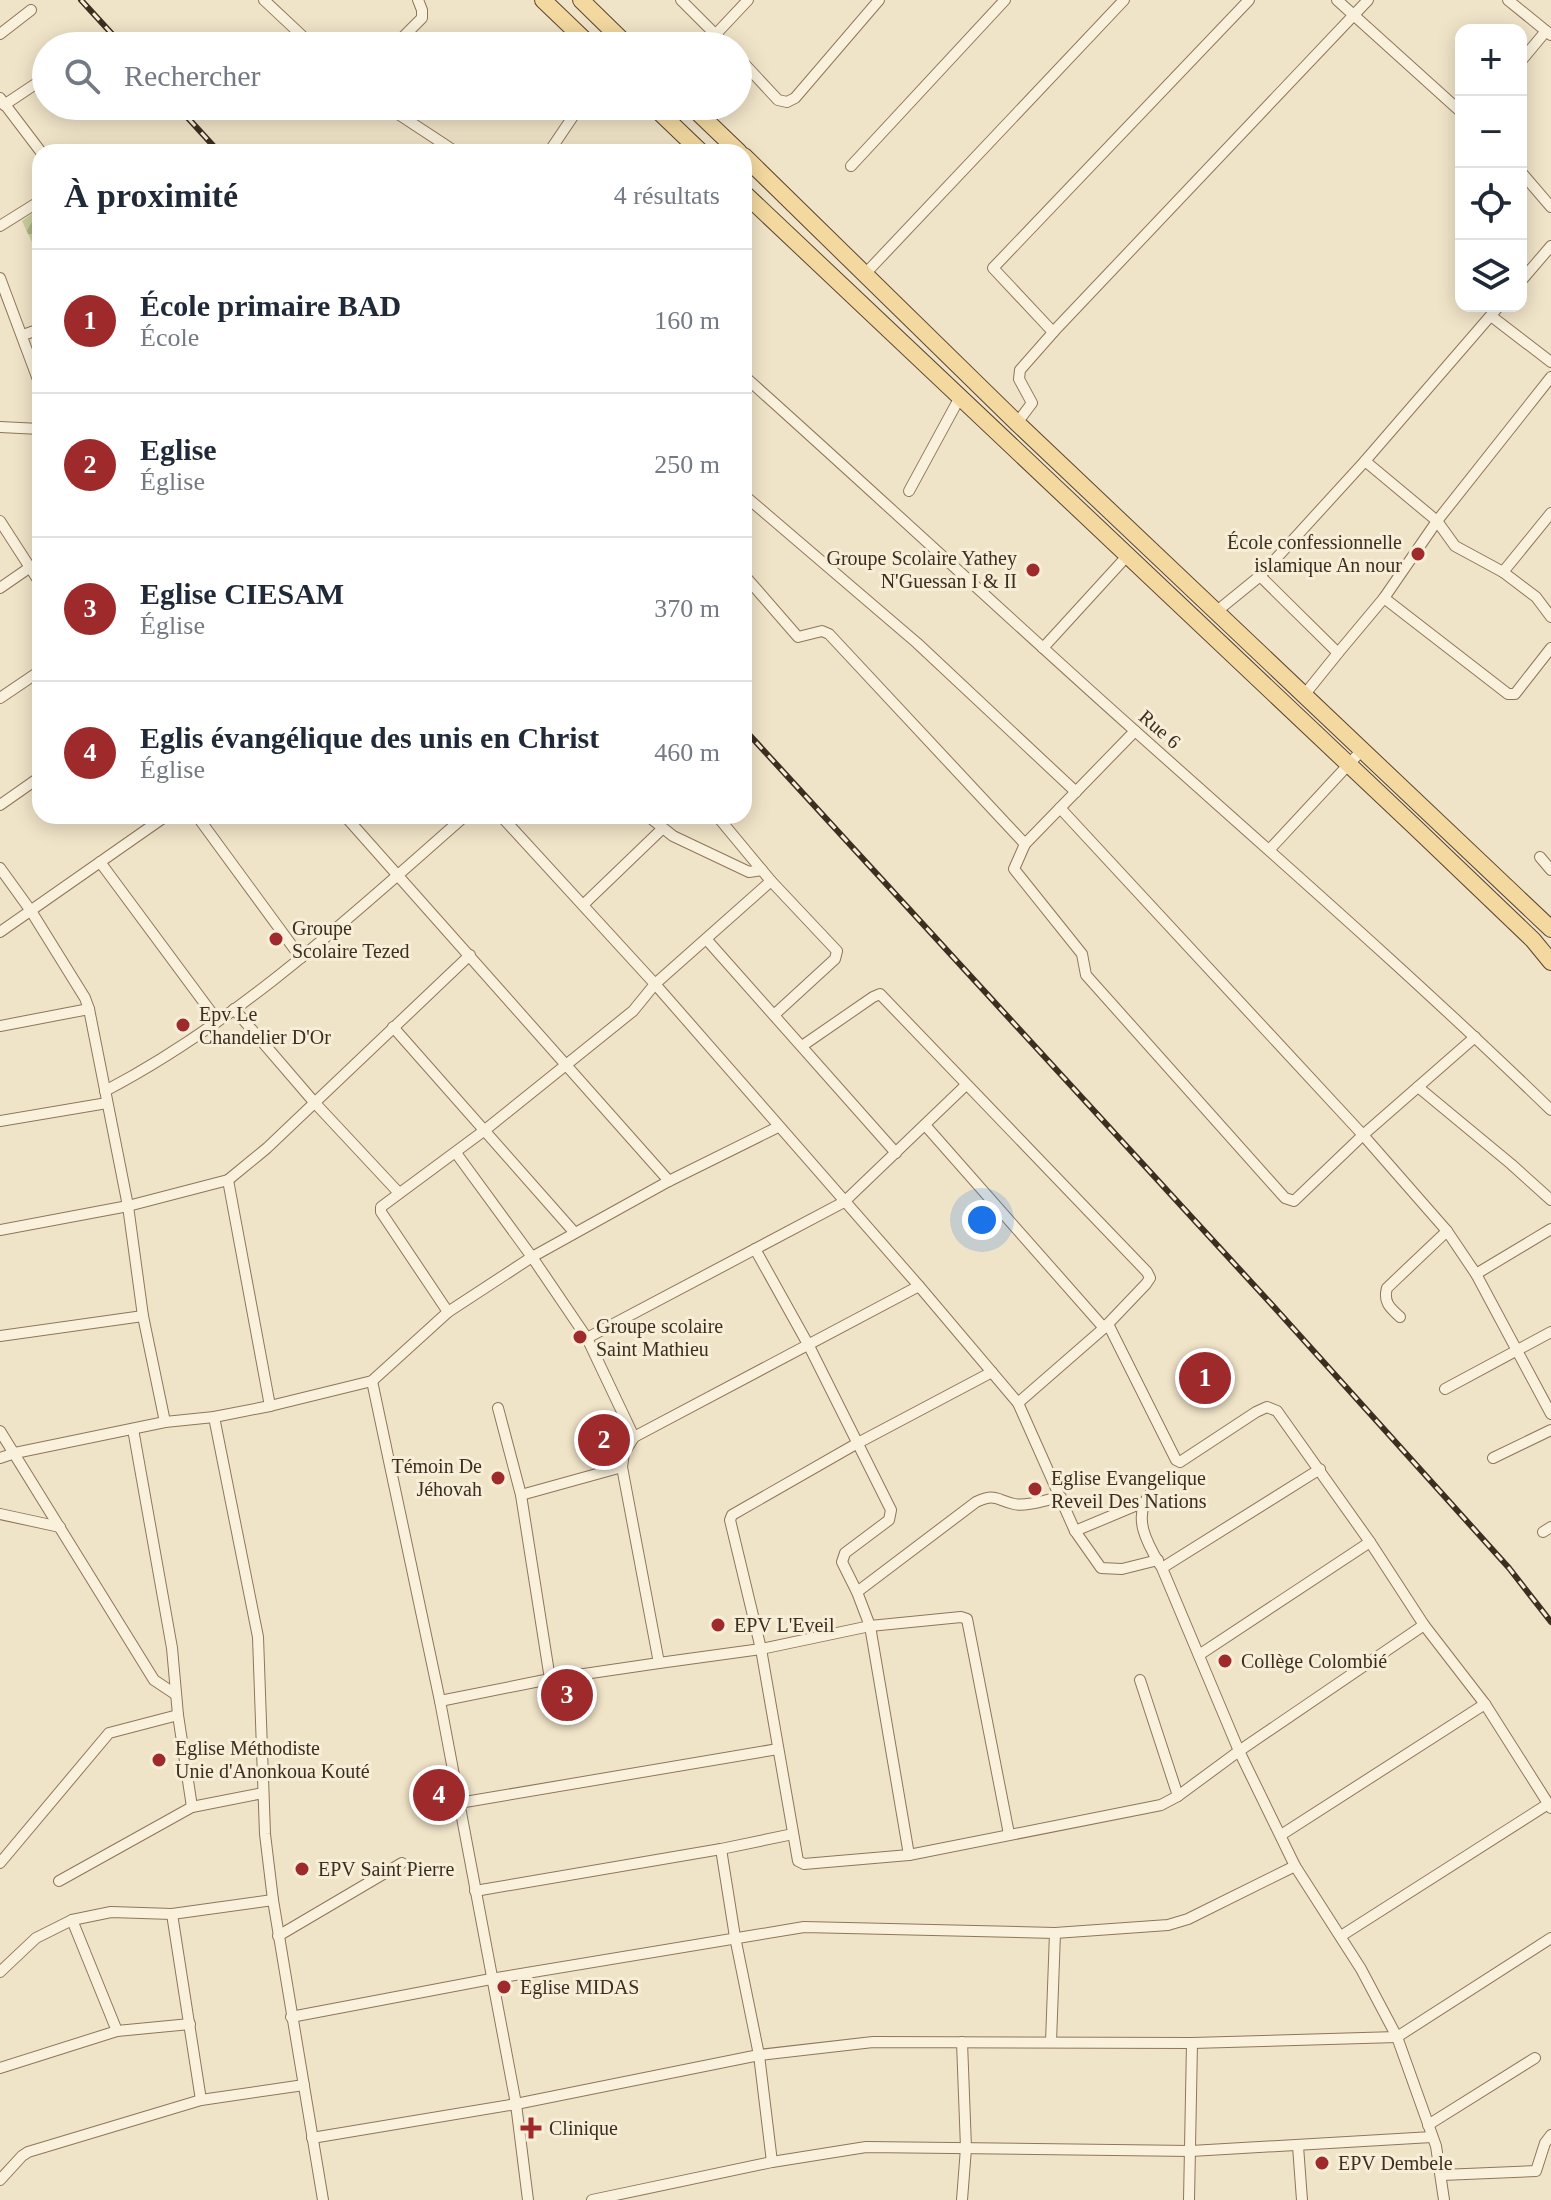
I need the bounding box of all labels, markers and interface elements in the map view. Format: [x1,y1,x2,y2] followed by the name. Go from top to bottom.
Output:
[1455,24,1527,312] map controls
[1455,24,1527,96] button: +
[32,32,752,120] search box
[60,54,104,98] icon: search
[124,59,261,92] text: Rechercher
[1455,96,1527,168] button: −
[1455,168,1527,240] button: locate
[64,177,238,214] text: À proximité
[614,181,720,210] text: 4 résultats
[1455,240,1527,312] button: layers
[140,289,401,322] text: École primaire BAD
[84,306,97,335] text: 1
[654,306,720,335] text: 160 m
[140,323,199,352] text: École
[140,433,217,466] text: Eglise
[84,450,97,479] text: 2
[654,450,720,479] text: 250 m
[140,467,205,496] text: Église
[1227,531,1402,577] place label: École confessionnelle islamique An nour
[1409,545,1427,563] marker: École confessionnelle islamique An nour
[826,547,1017,592] place label: Groupe Scolaire Yathey N'Guessan I & II
[1024,561,1042,579] marker: Groupe Scolaire Yathey N'Guessan I & II
[140,577,344,610] text: Eglise CIESAM
[84,594,97,623] text: 3
[654,594,720,623] text: 370 m
[140,611,205,640] text: Église
[1135,705,1185,753] street label: Rue 6
[140,721,599,754] text: Eglis évangélique des unis en Christ
[84,738,97,767] text: 4
[654,738,720,767] text: 460 m
[140,755,205,784] text: Église
[292,917,410,962] place label: Groupe Scolaire Tezed
[267,930,285,948] marker: Groupe Scolaire Tezed
[199,1003,331,1048] place label: Epv Le Chandelier D'Or
[174,1016,192,1034] marker: Epv Le Chandelier D'Or
[962,1200,1002,1240] your location
[596,1315,723,1360] place label: Groupe scolaire Saint Mathieu
[571,1328,589,1346] marker: Groupe scolaire Saint Mathieu
[1179,1348,1231,1408] pin: 1
[578,1410,630,1470] pin: 2
[391,1455,482,1500] place label: Témoin De Jéhovah
[1051,1467,1207,1512] place label: Eglise Evangelique Reveil Des Nations
[489,1469,507,1487] marker: Témoin De Jéhovah
[1026,1480,1044,1498] marker: Eglise Evangelique Reveil Des Nations
[734,1614,835,1636] place label: EPV L'Eveil
[709,1616,727,1634] marker: EPV L'Eveil
[1241,1650,1387,1673] place label: Collège Colombié
[1216,1652,1234,1670] marker: Collège Colombié
[541,1665,593,1725] pin: 3
[175,1737,370,1782] place label: Eglise Méthodiste Unie d'Anonkoua Kouté
[150,1751,168,1769] marker: Eglise Méthodiste Unie d'Anonkoua Kouté
[413,1765,465,1825] pin: 4
[318,1858,454,1880] place label: EPV Saint Pierre
[293,1860,311,1878] marker: EPV Saint Pierre
[520,1976,639,1999] place label: Eglise MIDAS
[495,1978,513,1996] marker: Eglise MIDAS
[520,2117,542,2139] marker: Clinique
[549,2117,618,2140] place label: Clinique
[1338,2152,1453,2174] place label: EPV Dembele
[1313,2154,1331,2172] marker: EPV Dembele

